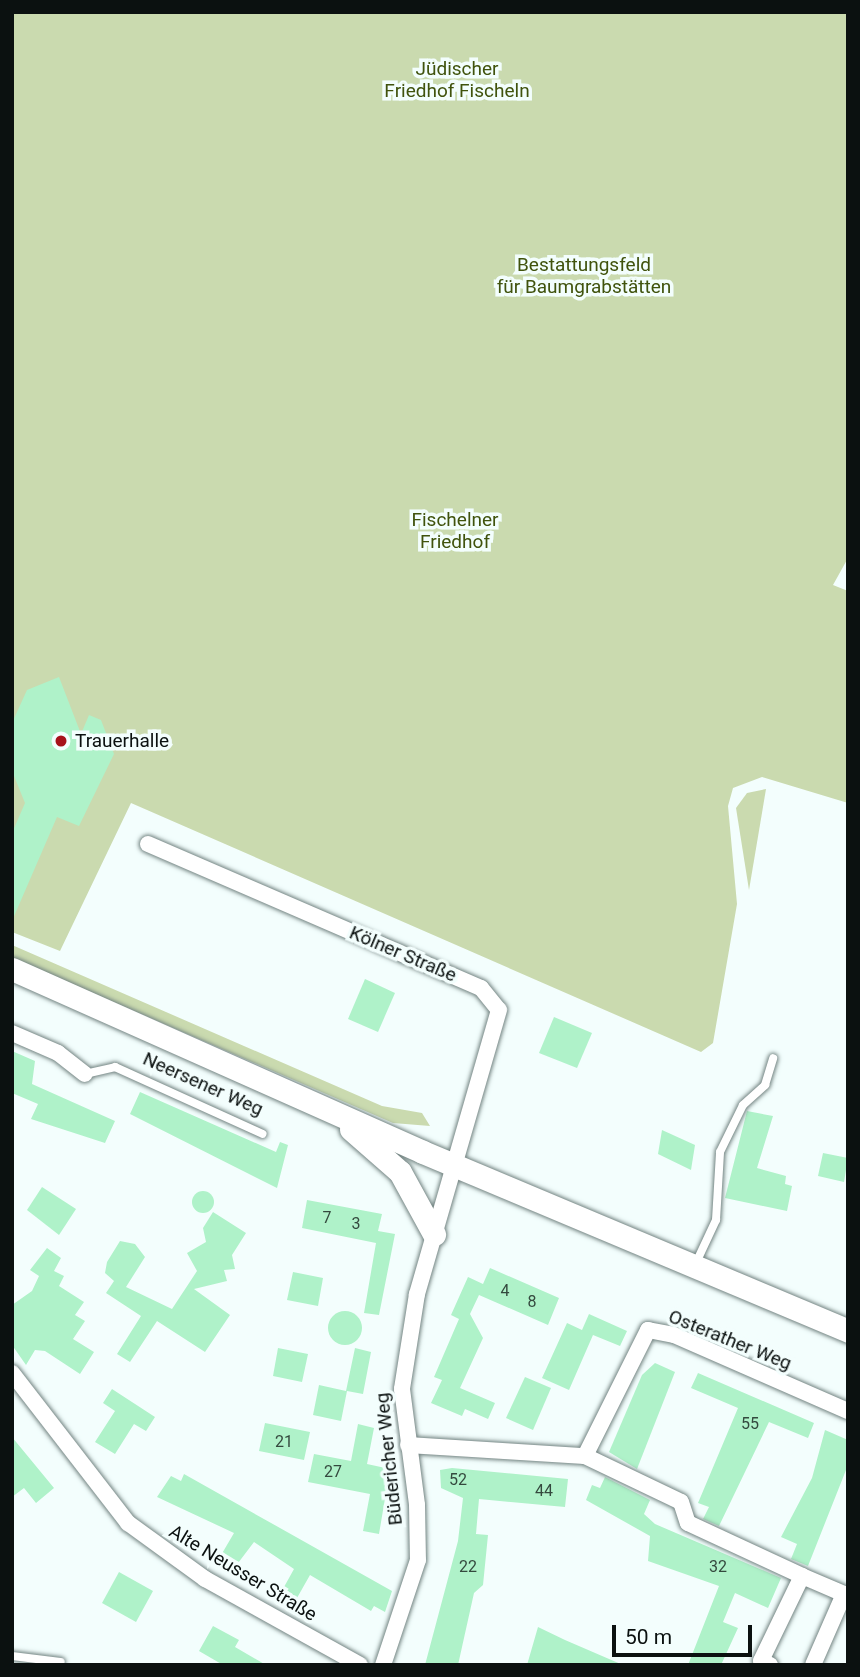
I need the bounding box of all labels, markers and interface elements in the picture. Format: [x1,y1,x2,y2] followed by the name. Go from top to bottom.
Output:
[384,58,530,102] park label: Jüdischer Friedhof Fischeln
[497,254,671,298] park label: Bestattungsfeld für Baumgrabstätten
[411,509,499,553] park label: Fischelner Friedhof
[75,730,169,752] place label: Trauerhalle
[53,733,69,749] marker: Trauerhalle
[346,921,460,987] street label: Kölner Straße
[139,1047,267,1121] street label: Neersener Weg
[323,1208,331,1228] house number: 7
[352,1214,360,1234] house number: 3
[501,1281,509,1301] house number: 4
[528,1292,536,1312] house number: 8
[665,1305,795,1375] street label: Osterather Weg
[371,1392,407,1526] street label: Büdericher Weg
[741,1414,759,1434] house number: 55
[275,1432,293,1452] house number: 21
[324,1462,342,1482] house number: 27
[449,1470,467,1490] house number: 52
[535,1481,553,1501] house number: 44
[165,1520,321,1626] street label: Alte Neusser Straße
[459,1557,477,1577] house number: 22
[709,1557,727,1577] house number: 32
[615,1610,755,1654] scale bar
[625,1625,672,1649] text: 50 m

